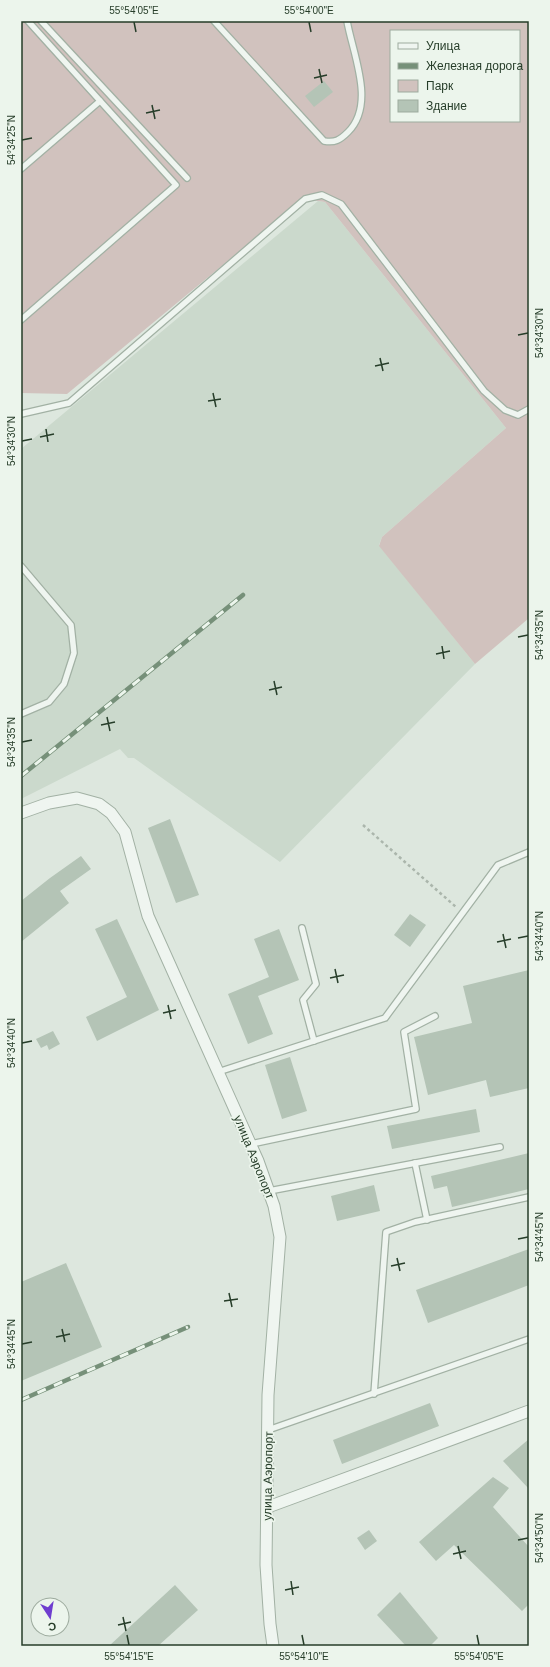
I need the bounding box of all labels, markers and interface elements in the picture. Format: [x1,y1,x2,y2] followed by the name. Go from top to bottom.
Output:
[109,5,159,16] text: 55°54'05"E
[284,5,334,16] text: 55°54'00"E
[390,30,520,122] legend
[426,39,460,53] text: Улица
[426,59,523,73] text: Железная дорога
[426,79,454,93] text: Парк
[426,99,467,113] text: Здание
[6,115,17,165] text: 54°34'25"N
[534,308,545,358] text: 54°34'30"N
[6,416,17,466] text: 54°34'30"N
[534,610,545,660] text: 54°34'35"N
[6,717,17,767] text: 54°34'35"N
[534,911,545,961] text: 54°34'40"N
[6,1018,17,1068] text: 54°34'40"N
[231,1113,277,1201] street label: улица Аэропорт
[534,1212,545,1262] text: 54°34'45"N
[6,1319,17,1369] text: 54°34'45"N
[260,1431,276,1521] street label: улица Аэропорт
[534,1513,545,1563] text: 54°34'50"N
[30,1597,70,1637] north arrow
[47,1620,57,1633] text: С
[104,1651,154,1662] text: 55°54'15"E
[279,1651,329,1662] text: 55°54'10"E
[454,1651,504,1662] text: 55°54'05"E

